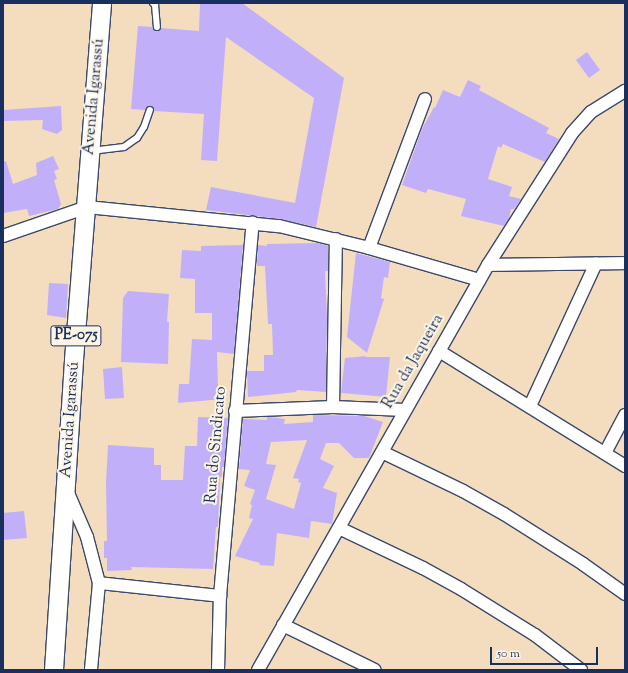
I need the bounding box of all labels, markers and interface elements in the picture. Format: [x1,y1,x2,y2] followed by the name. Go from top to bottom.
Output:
[80,38,110,156] street label: Avenida Igarassú
[379,311,449,413] street label: Rua da Jaqueira
[50,323,102,349] road number: PE-075
[57,361,85,479] street label: Avenida Igarassú
[202,386,232,504] street label: Rua do Sindicato
[492,639,600,665] scale bar
[497,645,520,663] text: 50 m

